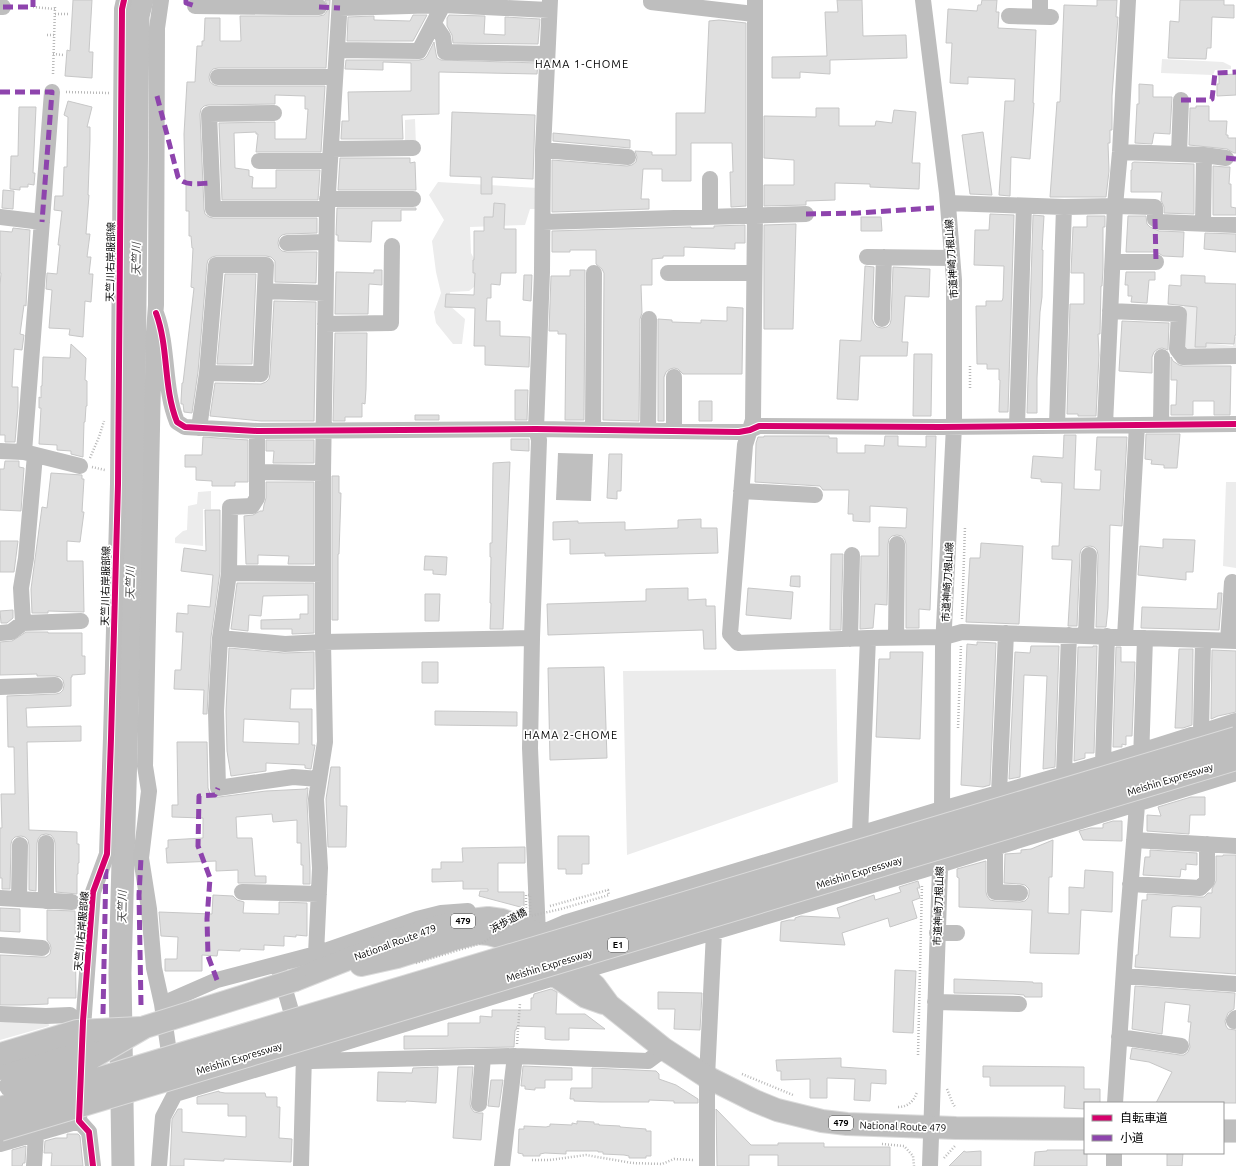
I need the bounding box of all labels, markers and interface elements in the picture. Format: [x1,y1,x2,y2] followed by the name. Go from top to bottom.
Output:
[535,58,629,70] district label: HAMA 1-CHOME
[943,219,960,299] street label: 市道神崎刀根山線
[104,222,117,302] street label: 天竺川右岸服部線
[130,241,142,276] water label: 天竺川
[940,542,955,622] street label: 市道神崎刀根山線
[99,546,112,626] street label: 天竺川右岸服部線
[124,565,136,600] water label: 天竺川
[524,729,618,741] district label: HAMA 2-CHOME
[1126,761,1215,798] street label: Meishin Expressway
[815,854,904,891] street label: Meishin Expressway
[932,866,945,946] street label: 市道神崎刀根山線
[116,889,128,924] water label: 天竺川
[73,891,90,971] street label: 天竺川右岸服部線
[488,906,528,935] street label: 浜歩道橋
[451,914,475,928] road number: 479
[353,922,438,962] street label: National Route 479
[608,938,628,952] road number: E1
[505,947,594,984] street label: Meishin Expressway
[195,1040,284,1077] street label: Meishin Expressway
[1084,1102,1224,1154] legend
[1120,1111,1168,1124] text: 自転車道
[829,1116,853,1130] road number: 479
[859,1119,946,1134] street label: National Route 479
[1120,1131,1144,1144] text: 小道

